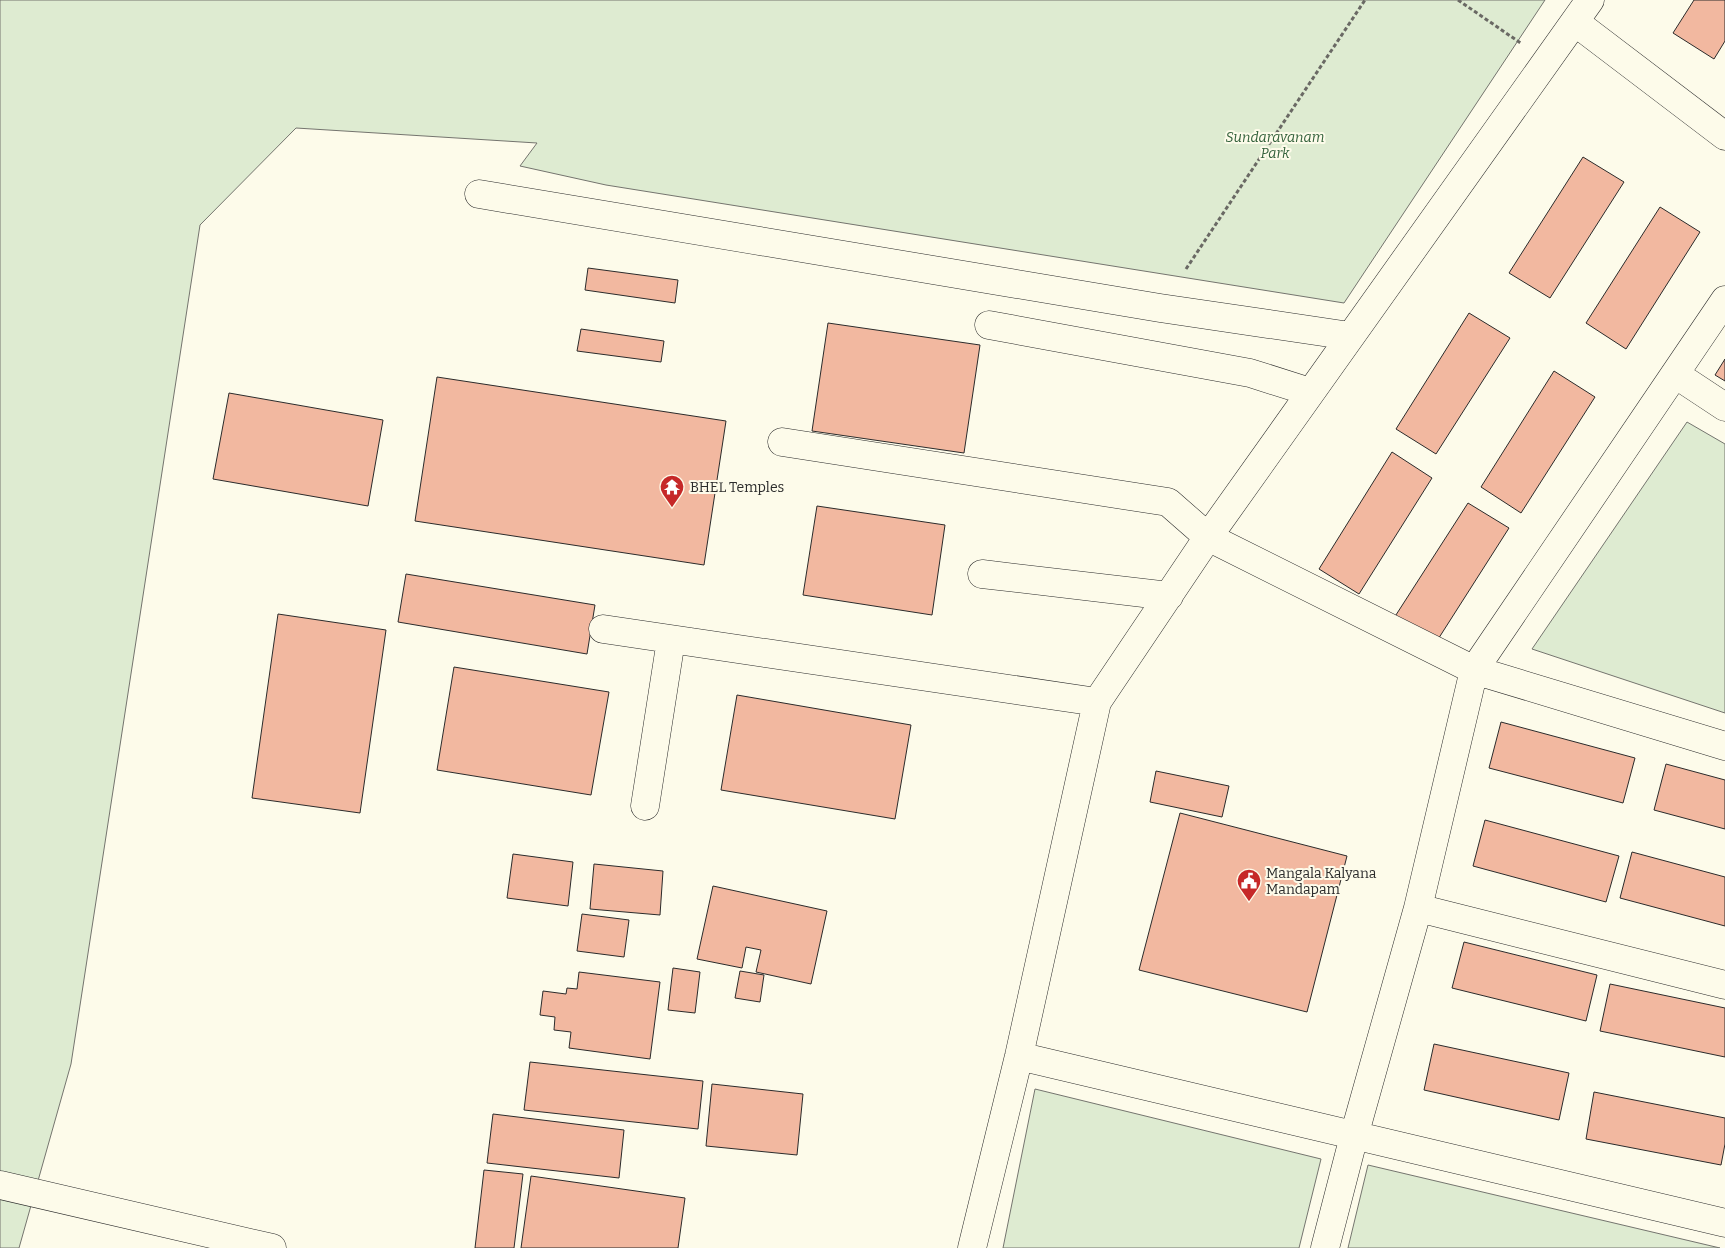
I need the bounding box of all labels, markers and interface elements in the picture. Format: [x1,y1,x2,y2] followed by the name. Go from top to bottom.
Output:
[1226,129,1324,162] park label: Sundaravanam Park
[659,474,685,508] temple icon: BHEL Temples
[690,479,784,496] place label: BHEL Temples
[1266,865,1377,898] place label: Mangala Kalyana Mandapam
[1236,868,1262,902] public building icon: Mangala Kalyana Mandapam

